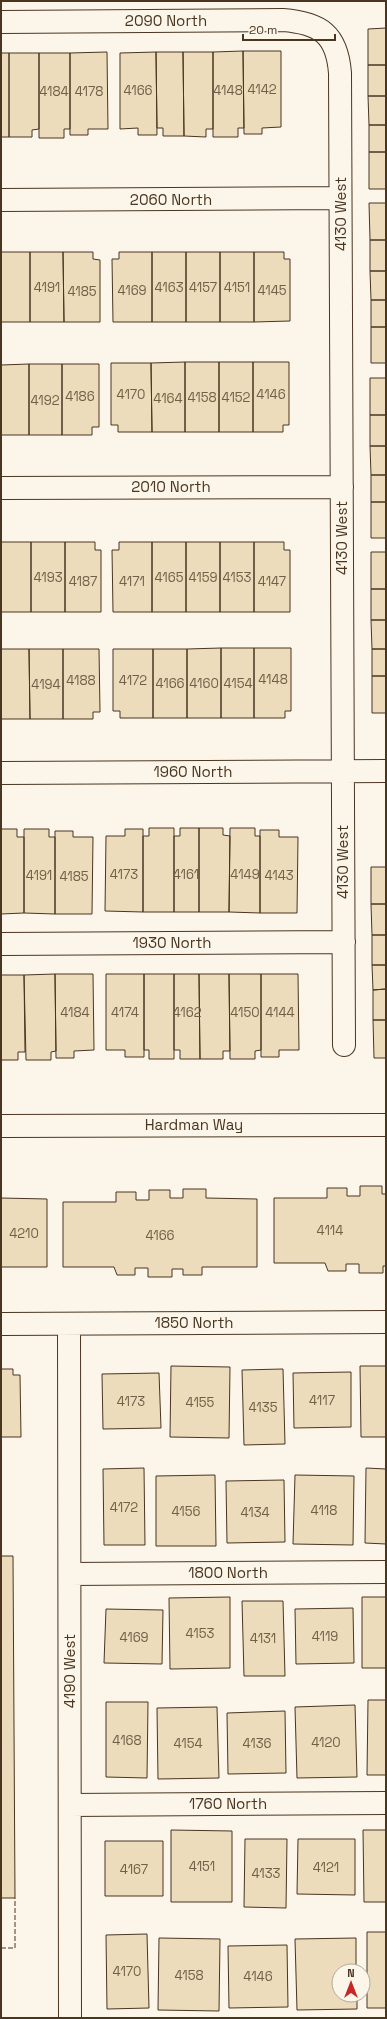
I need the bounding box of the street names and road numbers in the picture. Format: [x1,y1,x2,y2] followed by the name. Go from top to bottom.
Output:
[125,11,207,30] street label: 2090 North
[331,177,350,251] street label: 4130 West
[130,190,212,209] street label: 2060 North
[131,477,211,496] street label: 2010 North
[332,501,351,575] street label: 4130 West
[153,762,233,781] street label: 1960 North
[333,825,352,899] street label: 4130 West
[133,933,211,952] street label: 1930 North
[145,1115,243,1134] street label: Hardman Way
[154,1313,234,1332] street label: 1850 North
[188,1563,268,1582] street label: 1800 North
[60,1634,79,1708] street label: 4190 West
[189,1794,267,1813] street label: 1760 North

